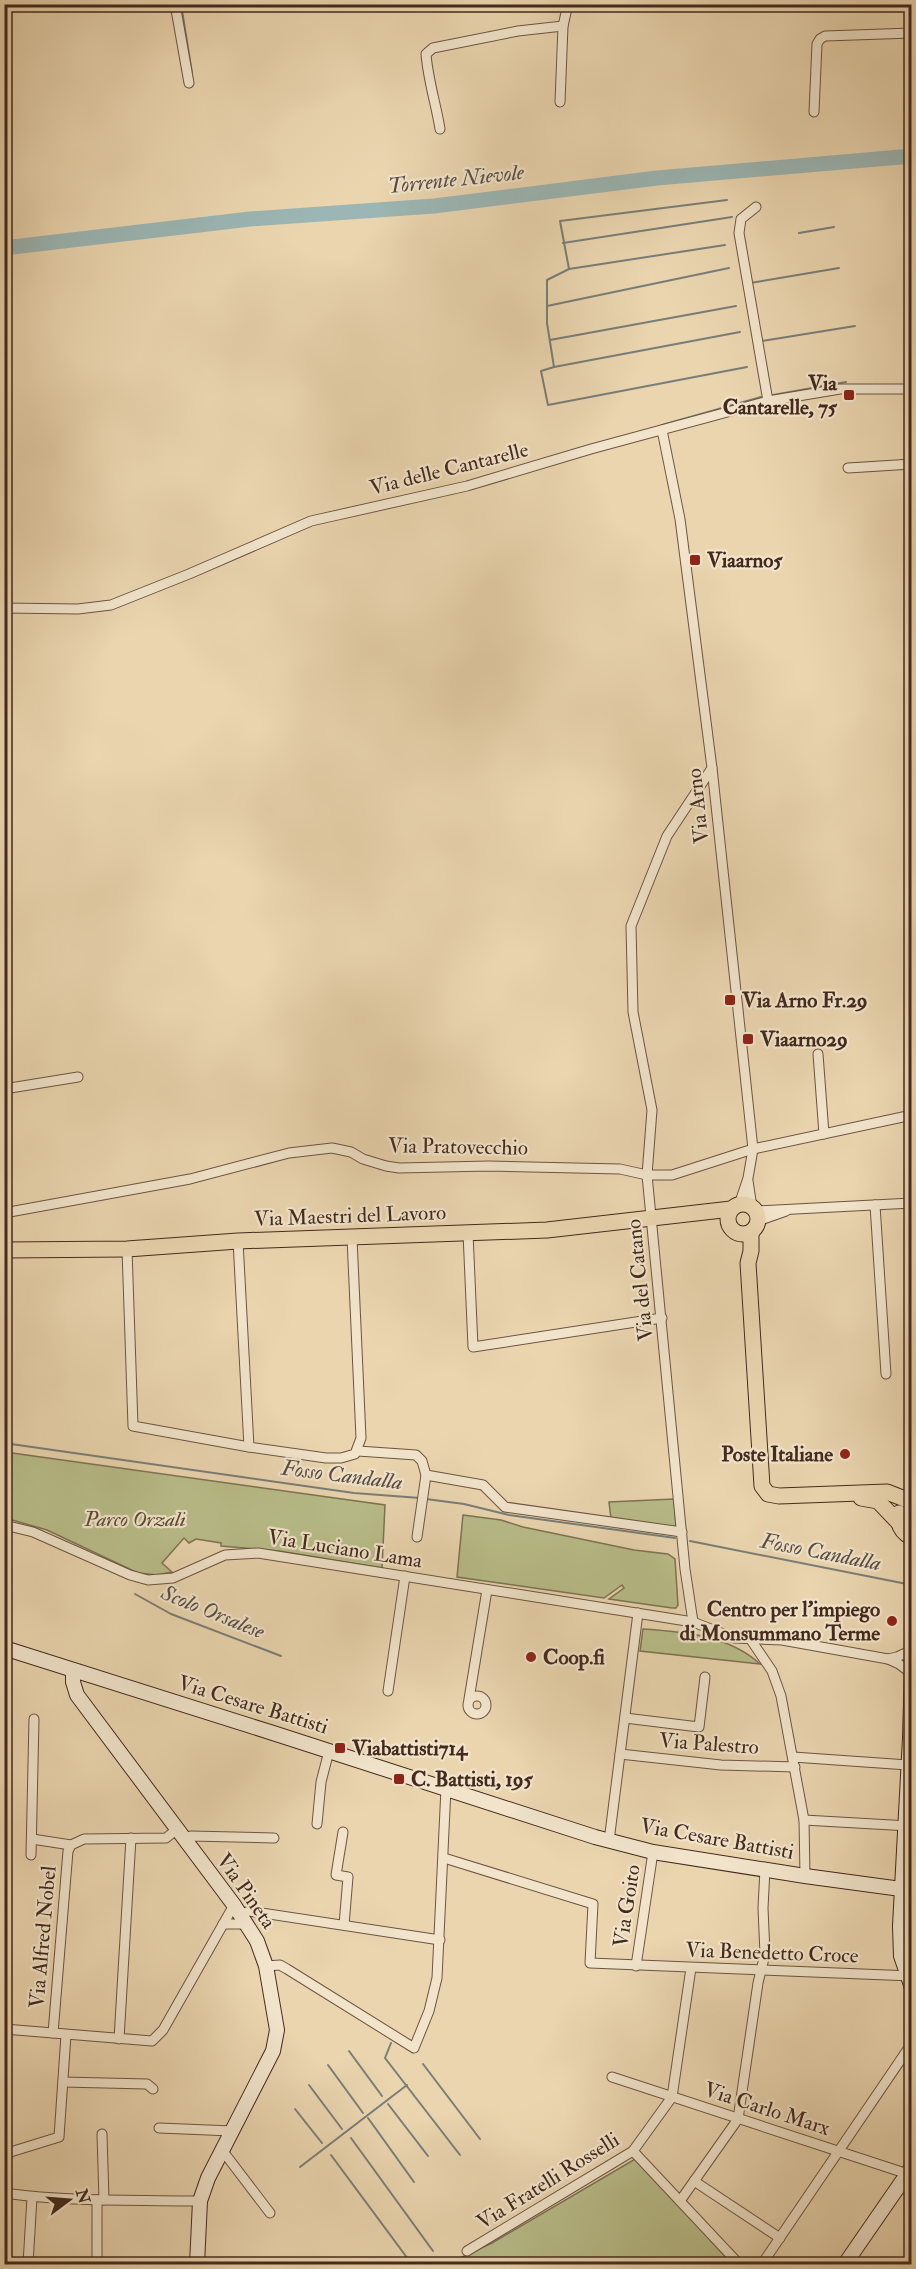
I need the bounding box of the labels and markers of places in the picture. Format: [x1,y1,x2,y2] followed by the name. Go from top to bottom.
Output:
[723,370,838,421] place label: Via Cantarelle, 75
[842,388,856,402] marker: Via Cantarelle, 75
[706,547,783,574] place label: Viaarno5
[688,553,702,567] marker: Viaarno5
[741,987,868,1014] place label: Via Arno Fr.29
[723,993,737,1007] marker: Via Arno Fr.29
[759,1026,848,1053] place label: Viaarno29
[741,1032,755,1046] marker: Viaarno29
[721,1441,833,1468] place label: Poste Italiane
[838,1447,852,1461] marker: Poste Italiane
[680,1596,880,1647] place label: Centro per l'impiego di Monsummano Terme
[885,1614,899,1628] marker: Centro per l'impiego di Monsummano Terme
[543,1644,605,1671] place label: Coop.fi
[524,1650,538,1664] marker: Coop.fi
[351,1735,469,1762] place label: Viabattisti714
[333,1741,347,1755] marker: Viabattisti714
[411,1766,533,1793] place label: C. Battisti, 195
[392,1772,406,1786] marker: C. Battisti, 195

